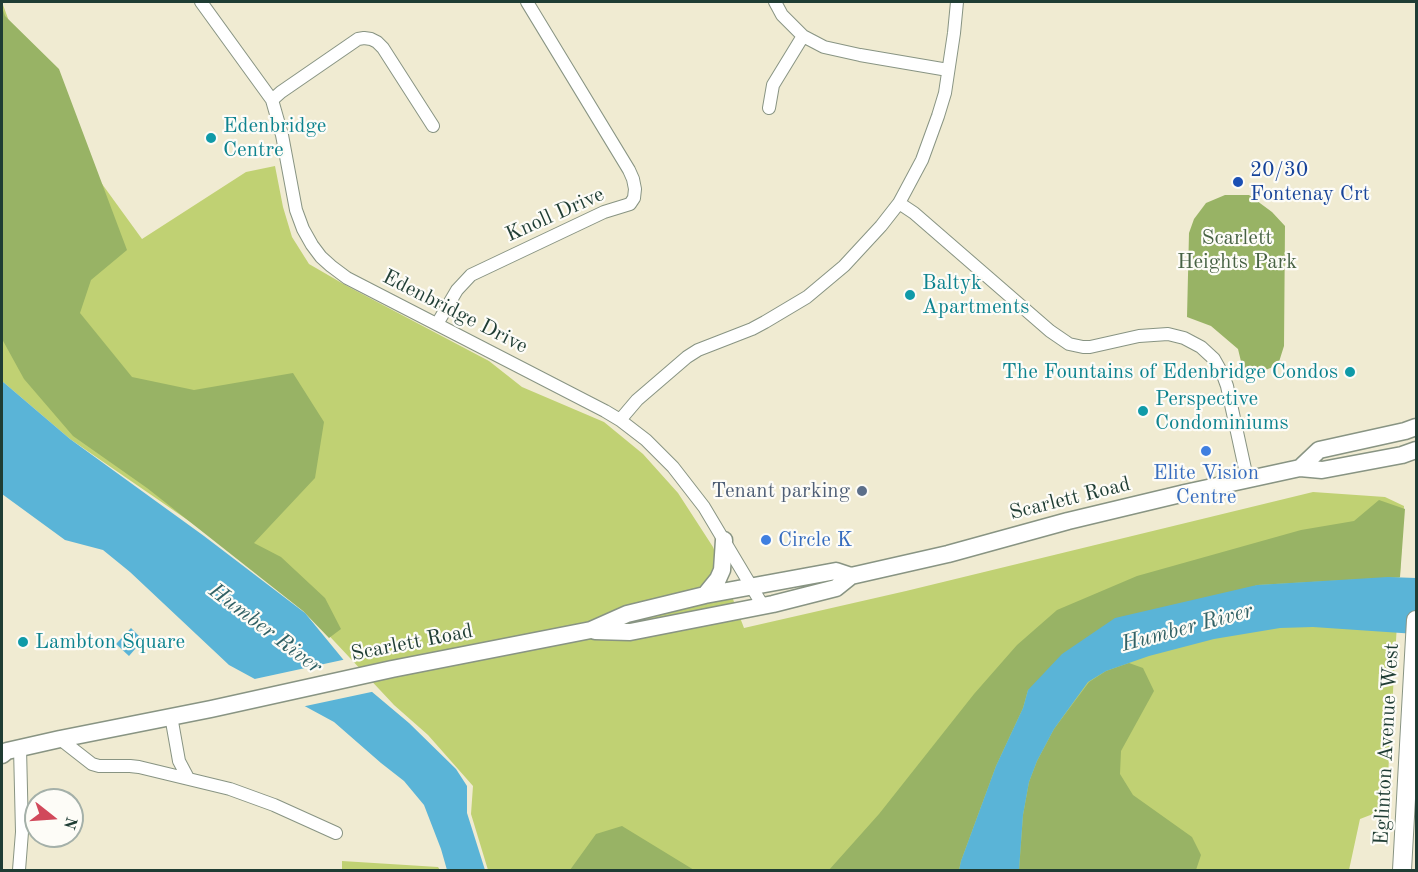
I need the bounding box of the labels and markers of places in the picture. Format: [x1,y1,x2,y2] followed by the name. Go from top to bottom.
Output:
[223,113,326,163] place label: Edenbridge Centre
[204,131,218,145] marker: Edenbridge Centre
[1250,157,1370,207] place label: 20/30 Fontenay Crt
[1231,175,1245,189] marker: 20/30 Fontenay Crt
[922,270,1029,320] place label: Baltyk Apartments
[903,288,917,302] marker: Baltyk Apartments
[1002,359,1338,385] place label: The Fountains of Edenbridge Condos
[1343,365,1357,379] marker: The Fountains of Edenbridge Condos
[1155,386,1289,436] place label: Perspective Condominiums
[1136,404,1150,418] marker: Perspective Condominiums
[1199,444,1213,458] marker: Elite Vision Centre
[1153,460,1259,510] place label: Elite Vision Centre
[711,478,850,504] place label: Tenant parking
[855,484,869,498] marker: Tenant parking
[778,527,853,553] place label: Circle K
[759,533,773,547] marker: Circle K
[35,629,185,655] place label: Lambton Square
[16,635,30,649] marker: Lambton Square

